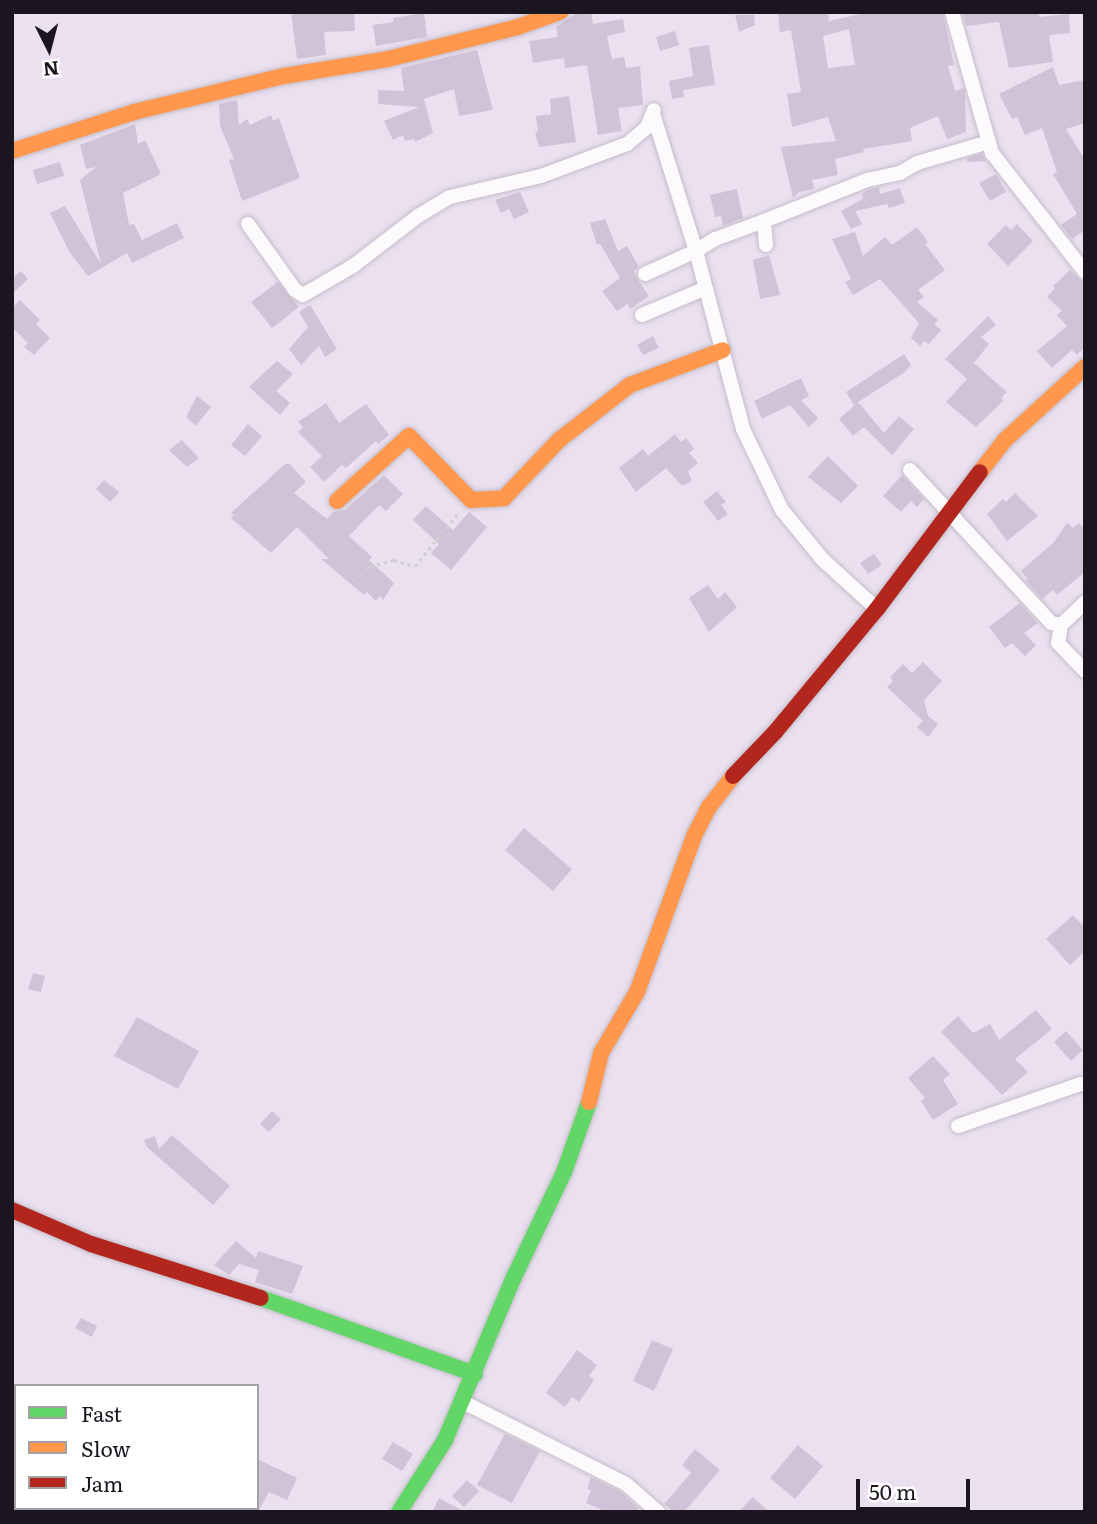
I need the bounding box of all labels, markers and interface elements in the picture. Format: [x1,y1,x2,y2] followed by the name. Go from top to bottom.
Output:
[14,14,84,84] north arrow
[42,55,61,85] text: N
[14,1384,259,1510] legend
[81,1397,122,1428] text: Fast
[81,1432,131,1463] text: Slow
[859,1464,973,1508] scale bar
[81,1467,123,1498] text: Jam
[869,1475,916,1506] text: 50 m

